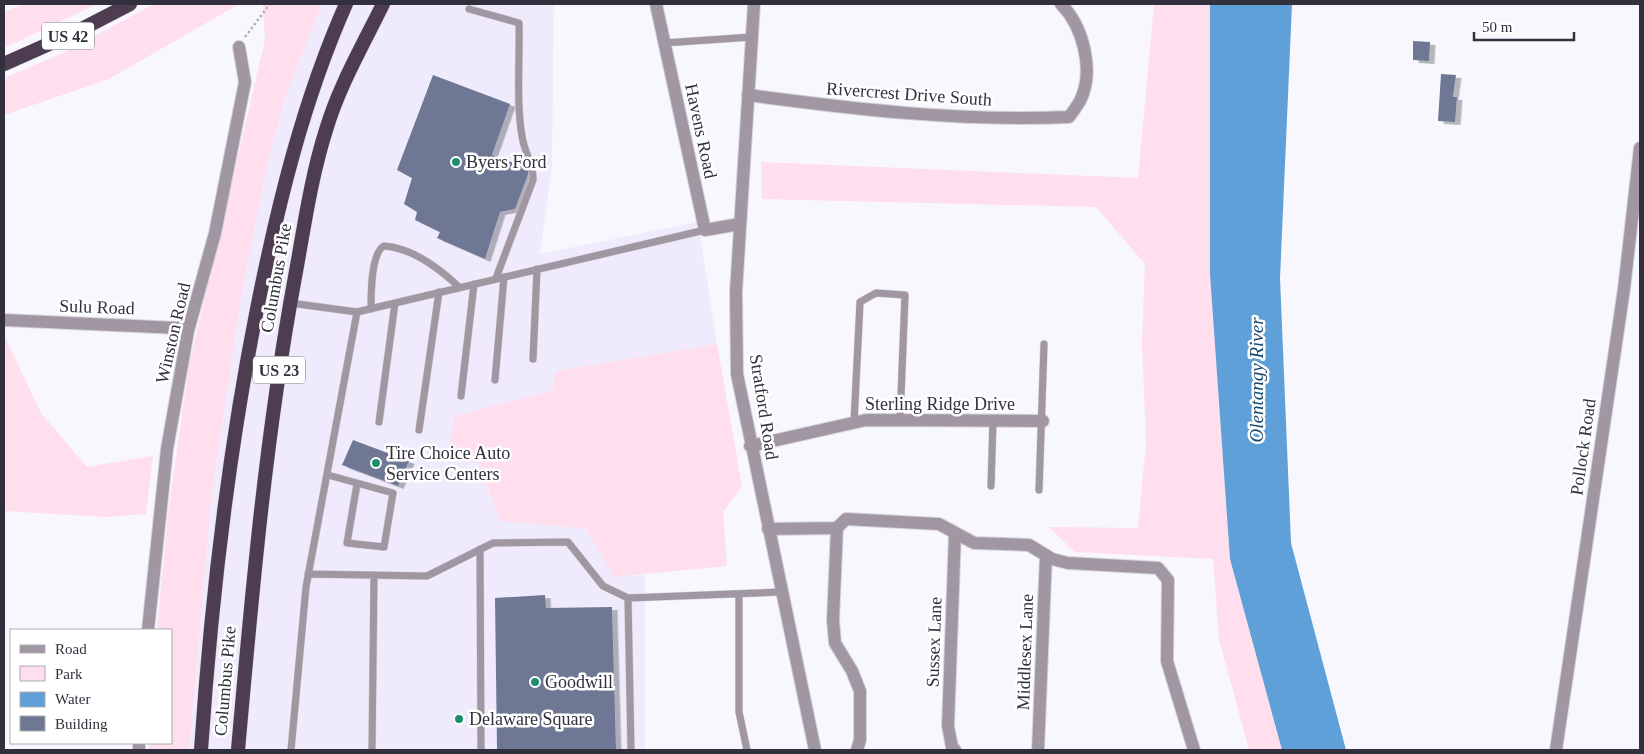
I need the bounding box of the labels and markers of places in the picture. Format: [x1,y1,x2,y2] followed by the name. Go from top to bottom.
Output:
[466,152,547,172] place label: Byers Ford
[450,156,462,168] marker: Byers Ford
[386,443,510,484] place label: Tire Choice Auto Service Centers
[370,457,382,469] marker: Tire Choice Auto Service Centers
[545,672,613,692] place label: Goodwill
[529,676,541,688] marker: Goodwill
[469,709,592,729] place label: Delaware Square
[453,713,465,725] marker: Delaware Square

